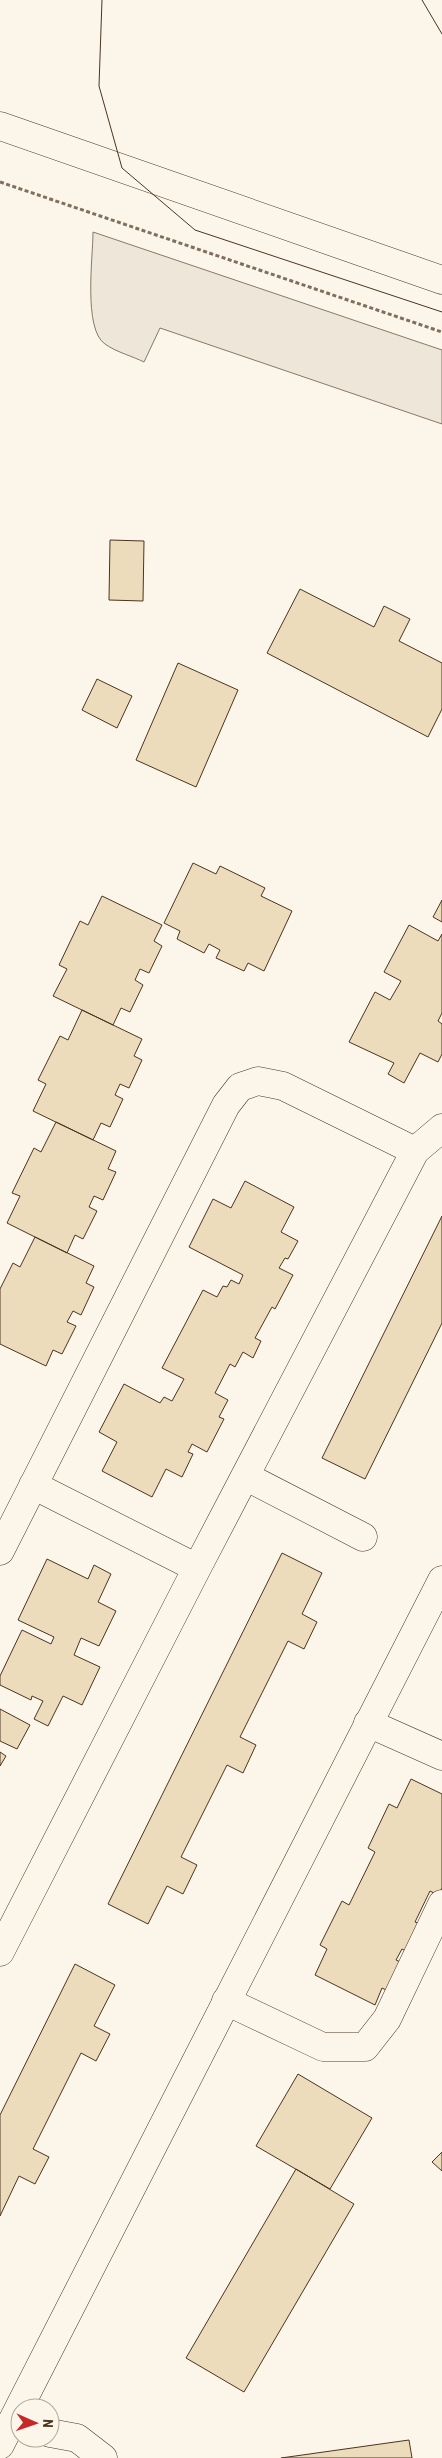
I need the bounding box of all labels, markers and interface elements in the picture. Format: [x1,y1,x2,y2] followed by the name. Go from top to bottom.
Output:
[10,2398,60,2448] north arrow
[40,2419,56,2428] text: N

